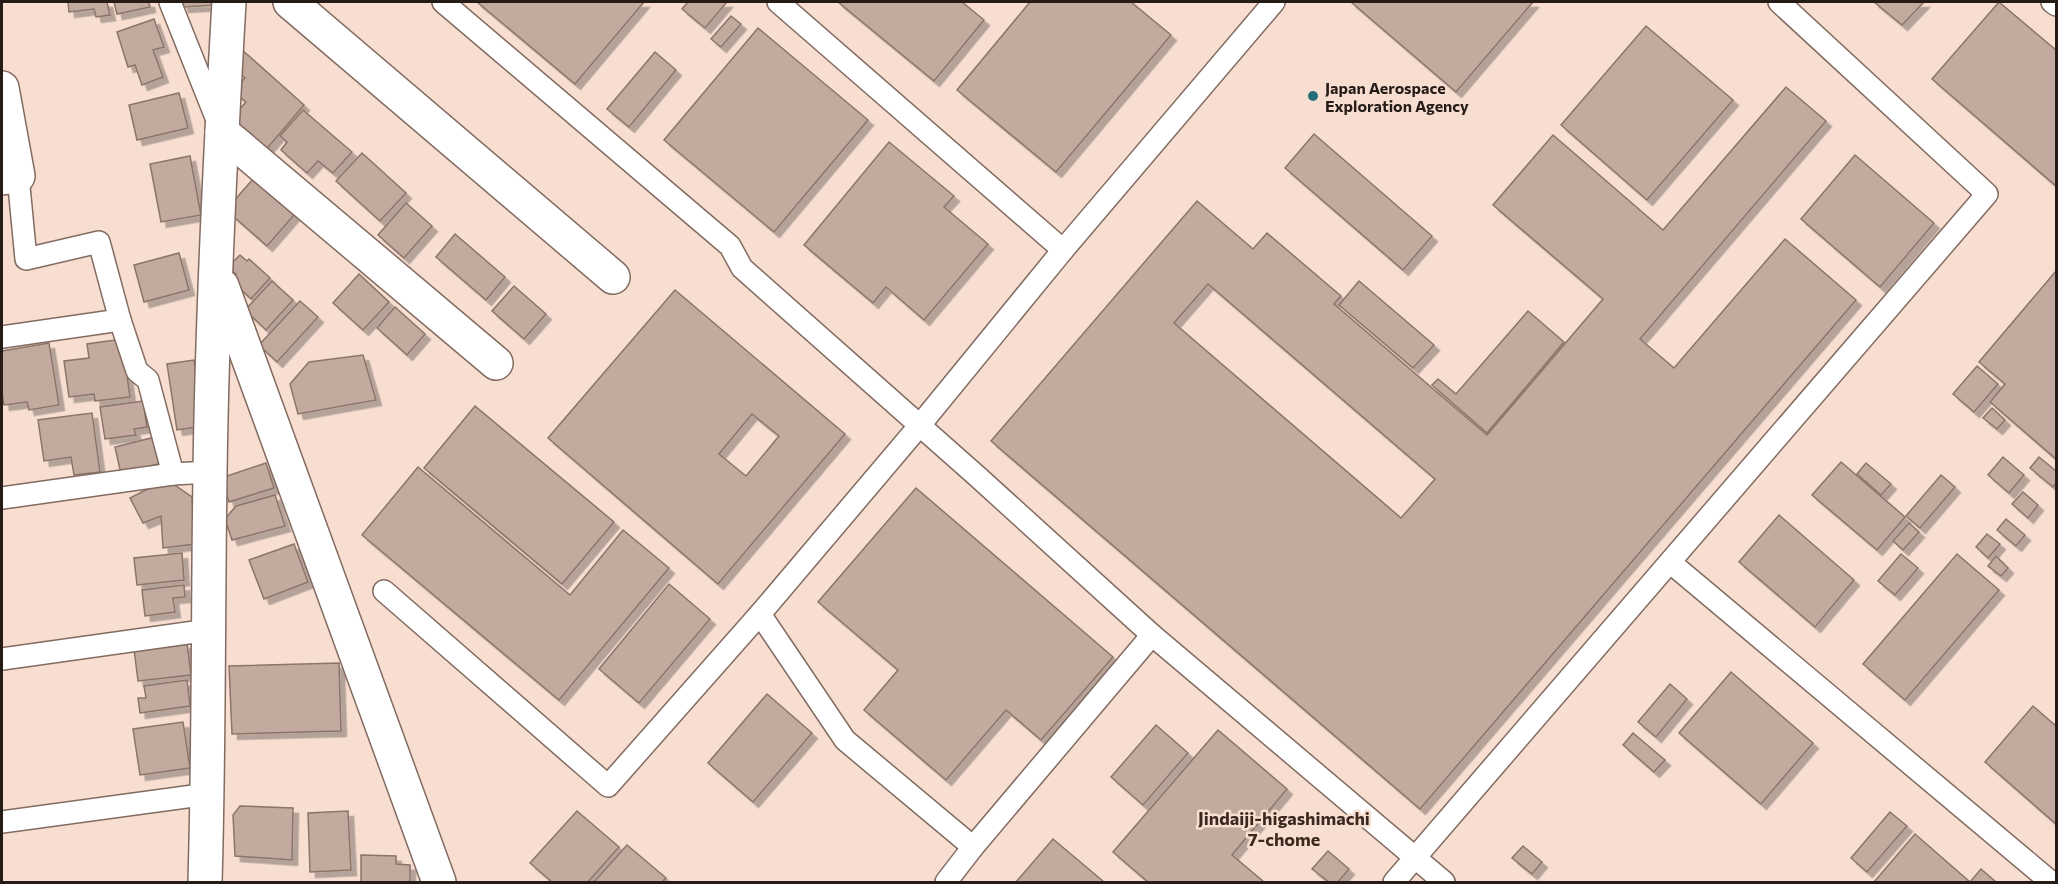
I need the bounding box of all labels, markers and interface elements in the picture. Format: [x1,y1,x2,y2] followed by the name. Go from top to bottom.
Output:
[1325,78,1469,115] place label: Japan Aerospace Exploration Agency
[1306,89,1320,103] marker: Japan Aerospace Exploration Agency
[1198,807,1370,850] district label: Jindaiji-higashimachi 7-chome

